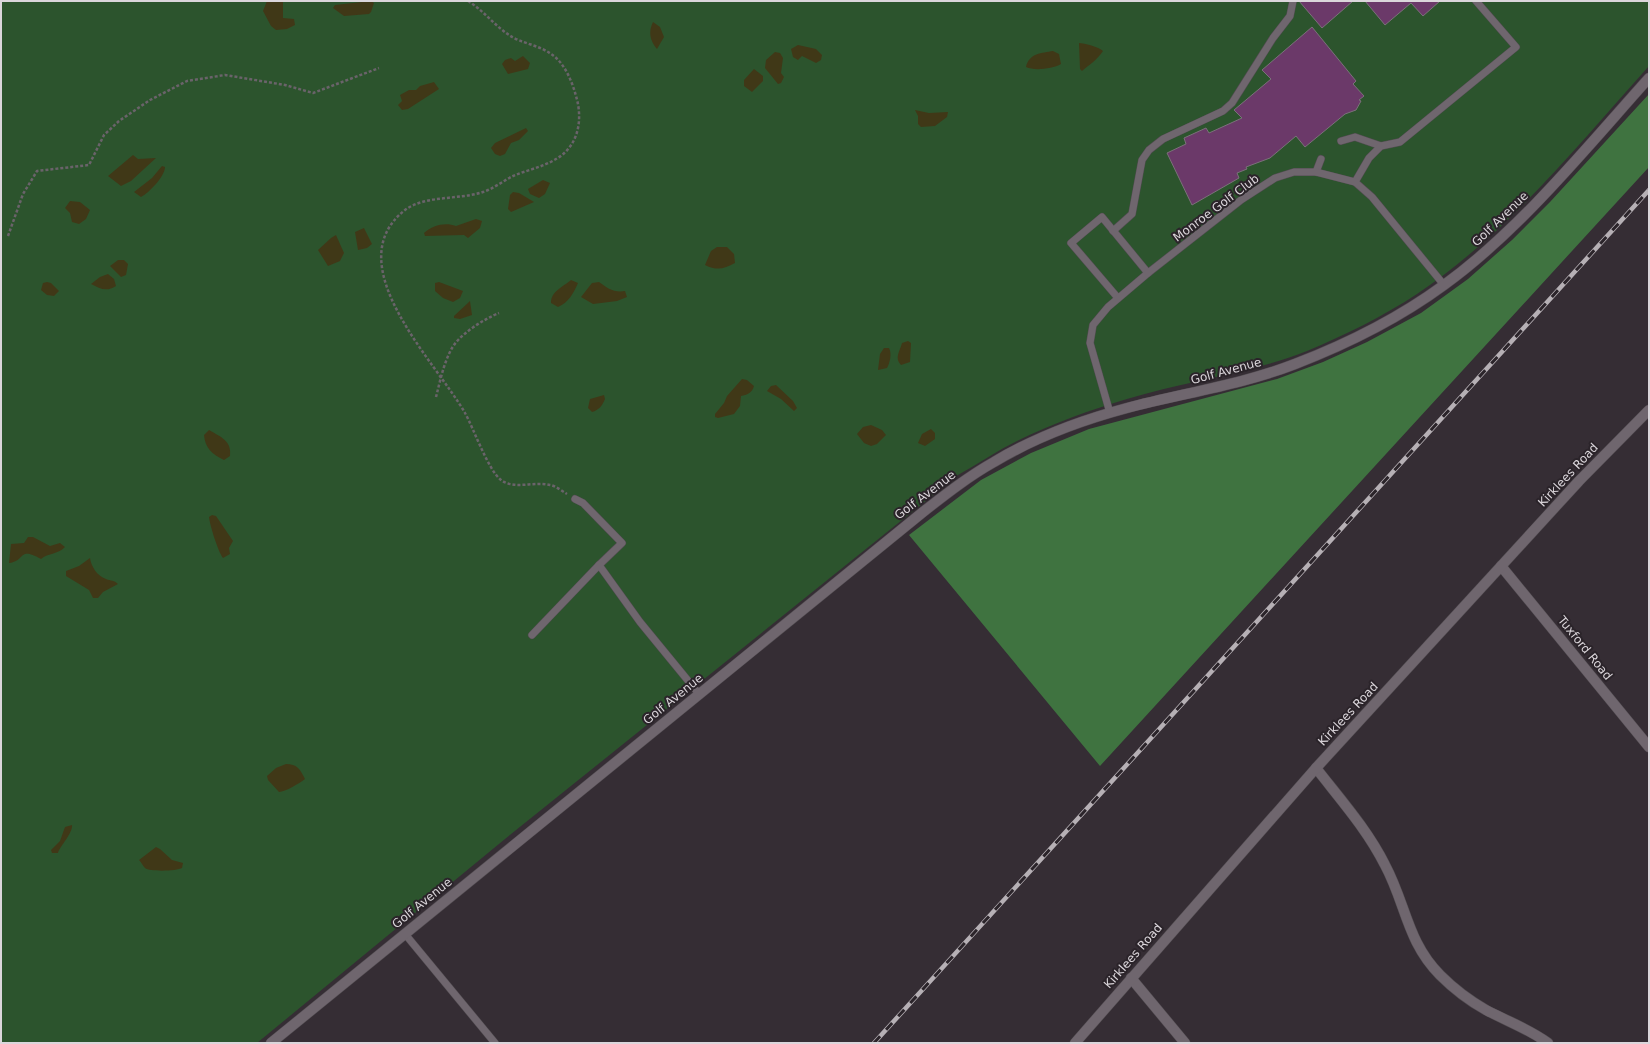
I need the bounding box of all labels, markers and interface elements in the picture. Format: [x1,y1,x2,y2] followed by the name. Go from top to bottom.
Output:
[1170,171,1262,245] street label: Monroe Golf Club
[1469,189,1531,249] street label: Golf Avenue
[1189,355,1263,387] street label: Golf Avenue
[1535,440,1601,510] street label: Kirklees Road
[892,468,958,522] street label: Golf Avenue
[1554,612,1615,683] street label: Tuxford Road
[640,671,706,727] street label: Golf Avenue
[1315,679,1381,749] street label: Kirklees Road
[389,875,455,931] street label: Golf Avenue
[1101,921,1165,991] street label: Kirklees Road

